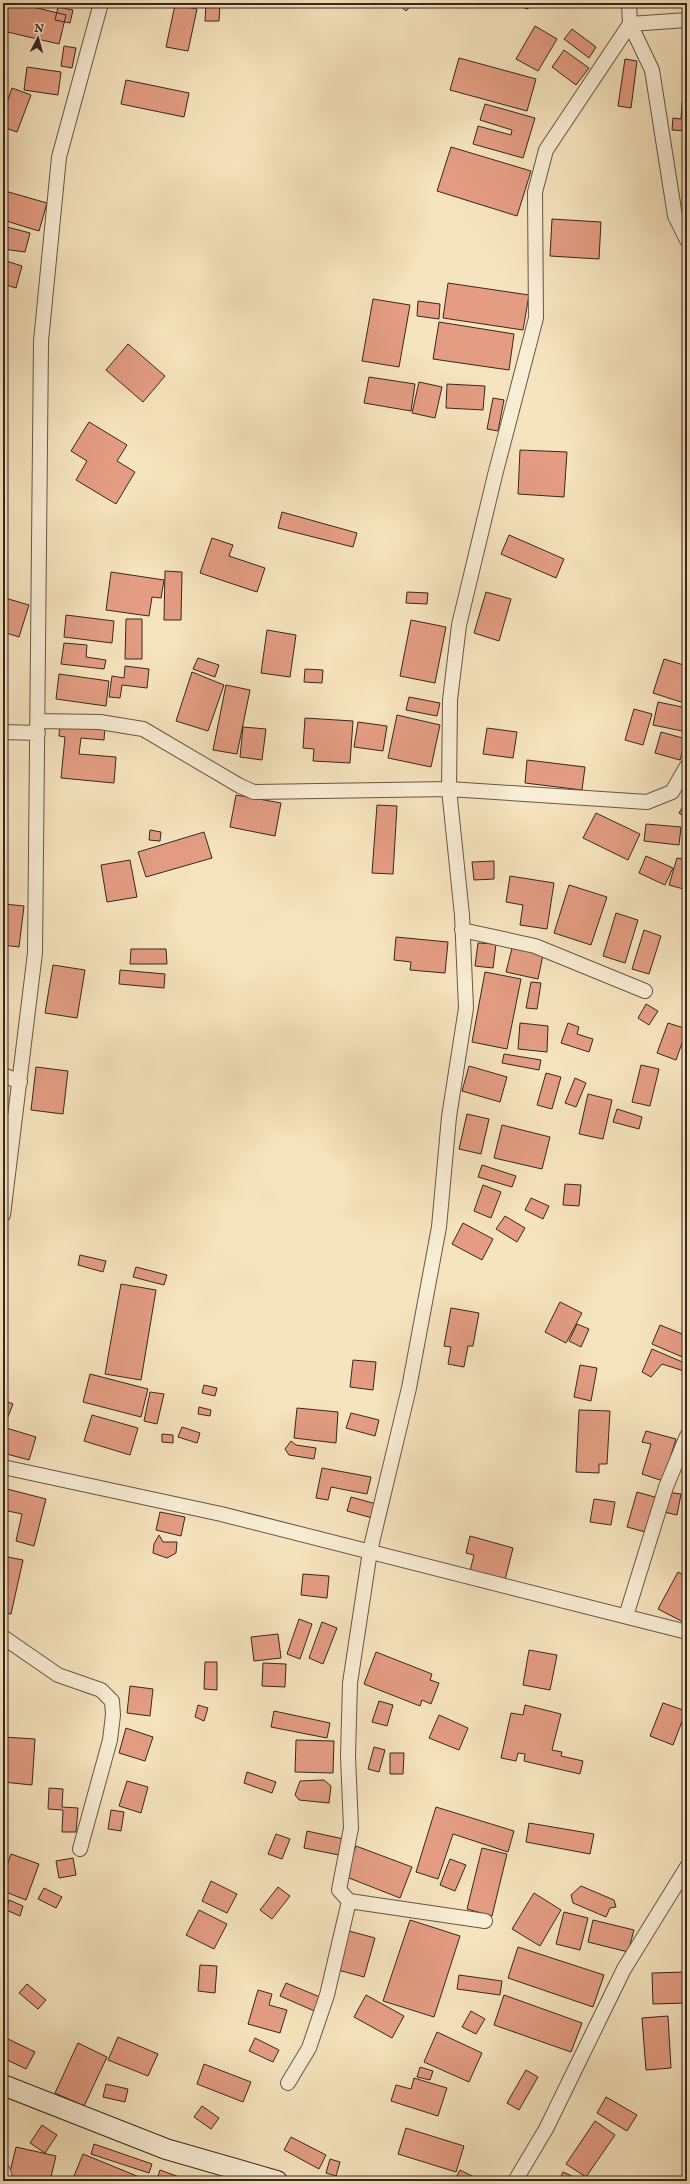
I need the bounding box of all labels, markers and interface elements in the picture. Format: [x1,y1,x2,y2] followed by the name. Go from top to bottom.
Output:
[18,18,58,58] north arrow
[32,21,45,37] text: N

